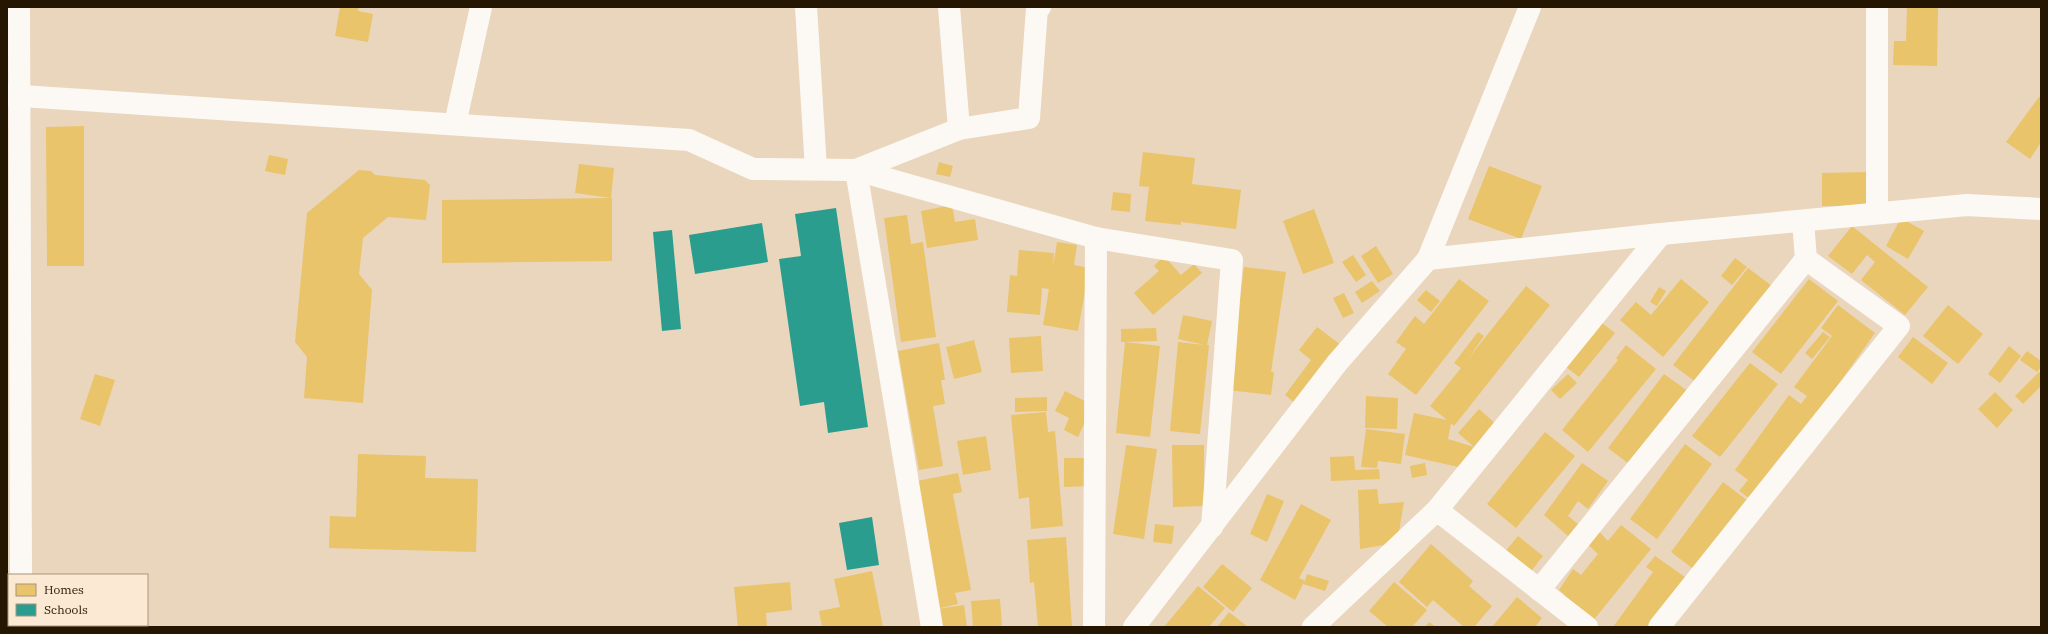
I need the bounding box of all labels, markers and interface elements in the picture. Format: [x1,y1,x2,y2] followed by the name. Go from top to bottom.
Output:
[8,574,148,626] legend
[44,582,84,597] text: Homes
[44,602,88,617] text: Schools

